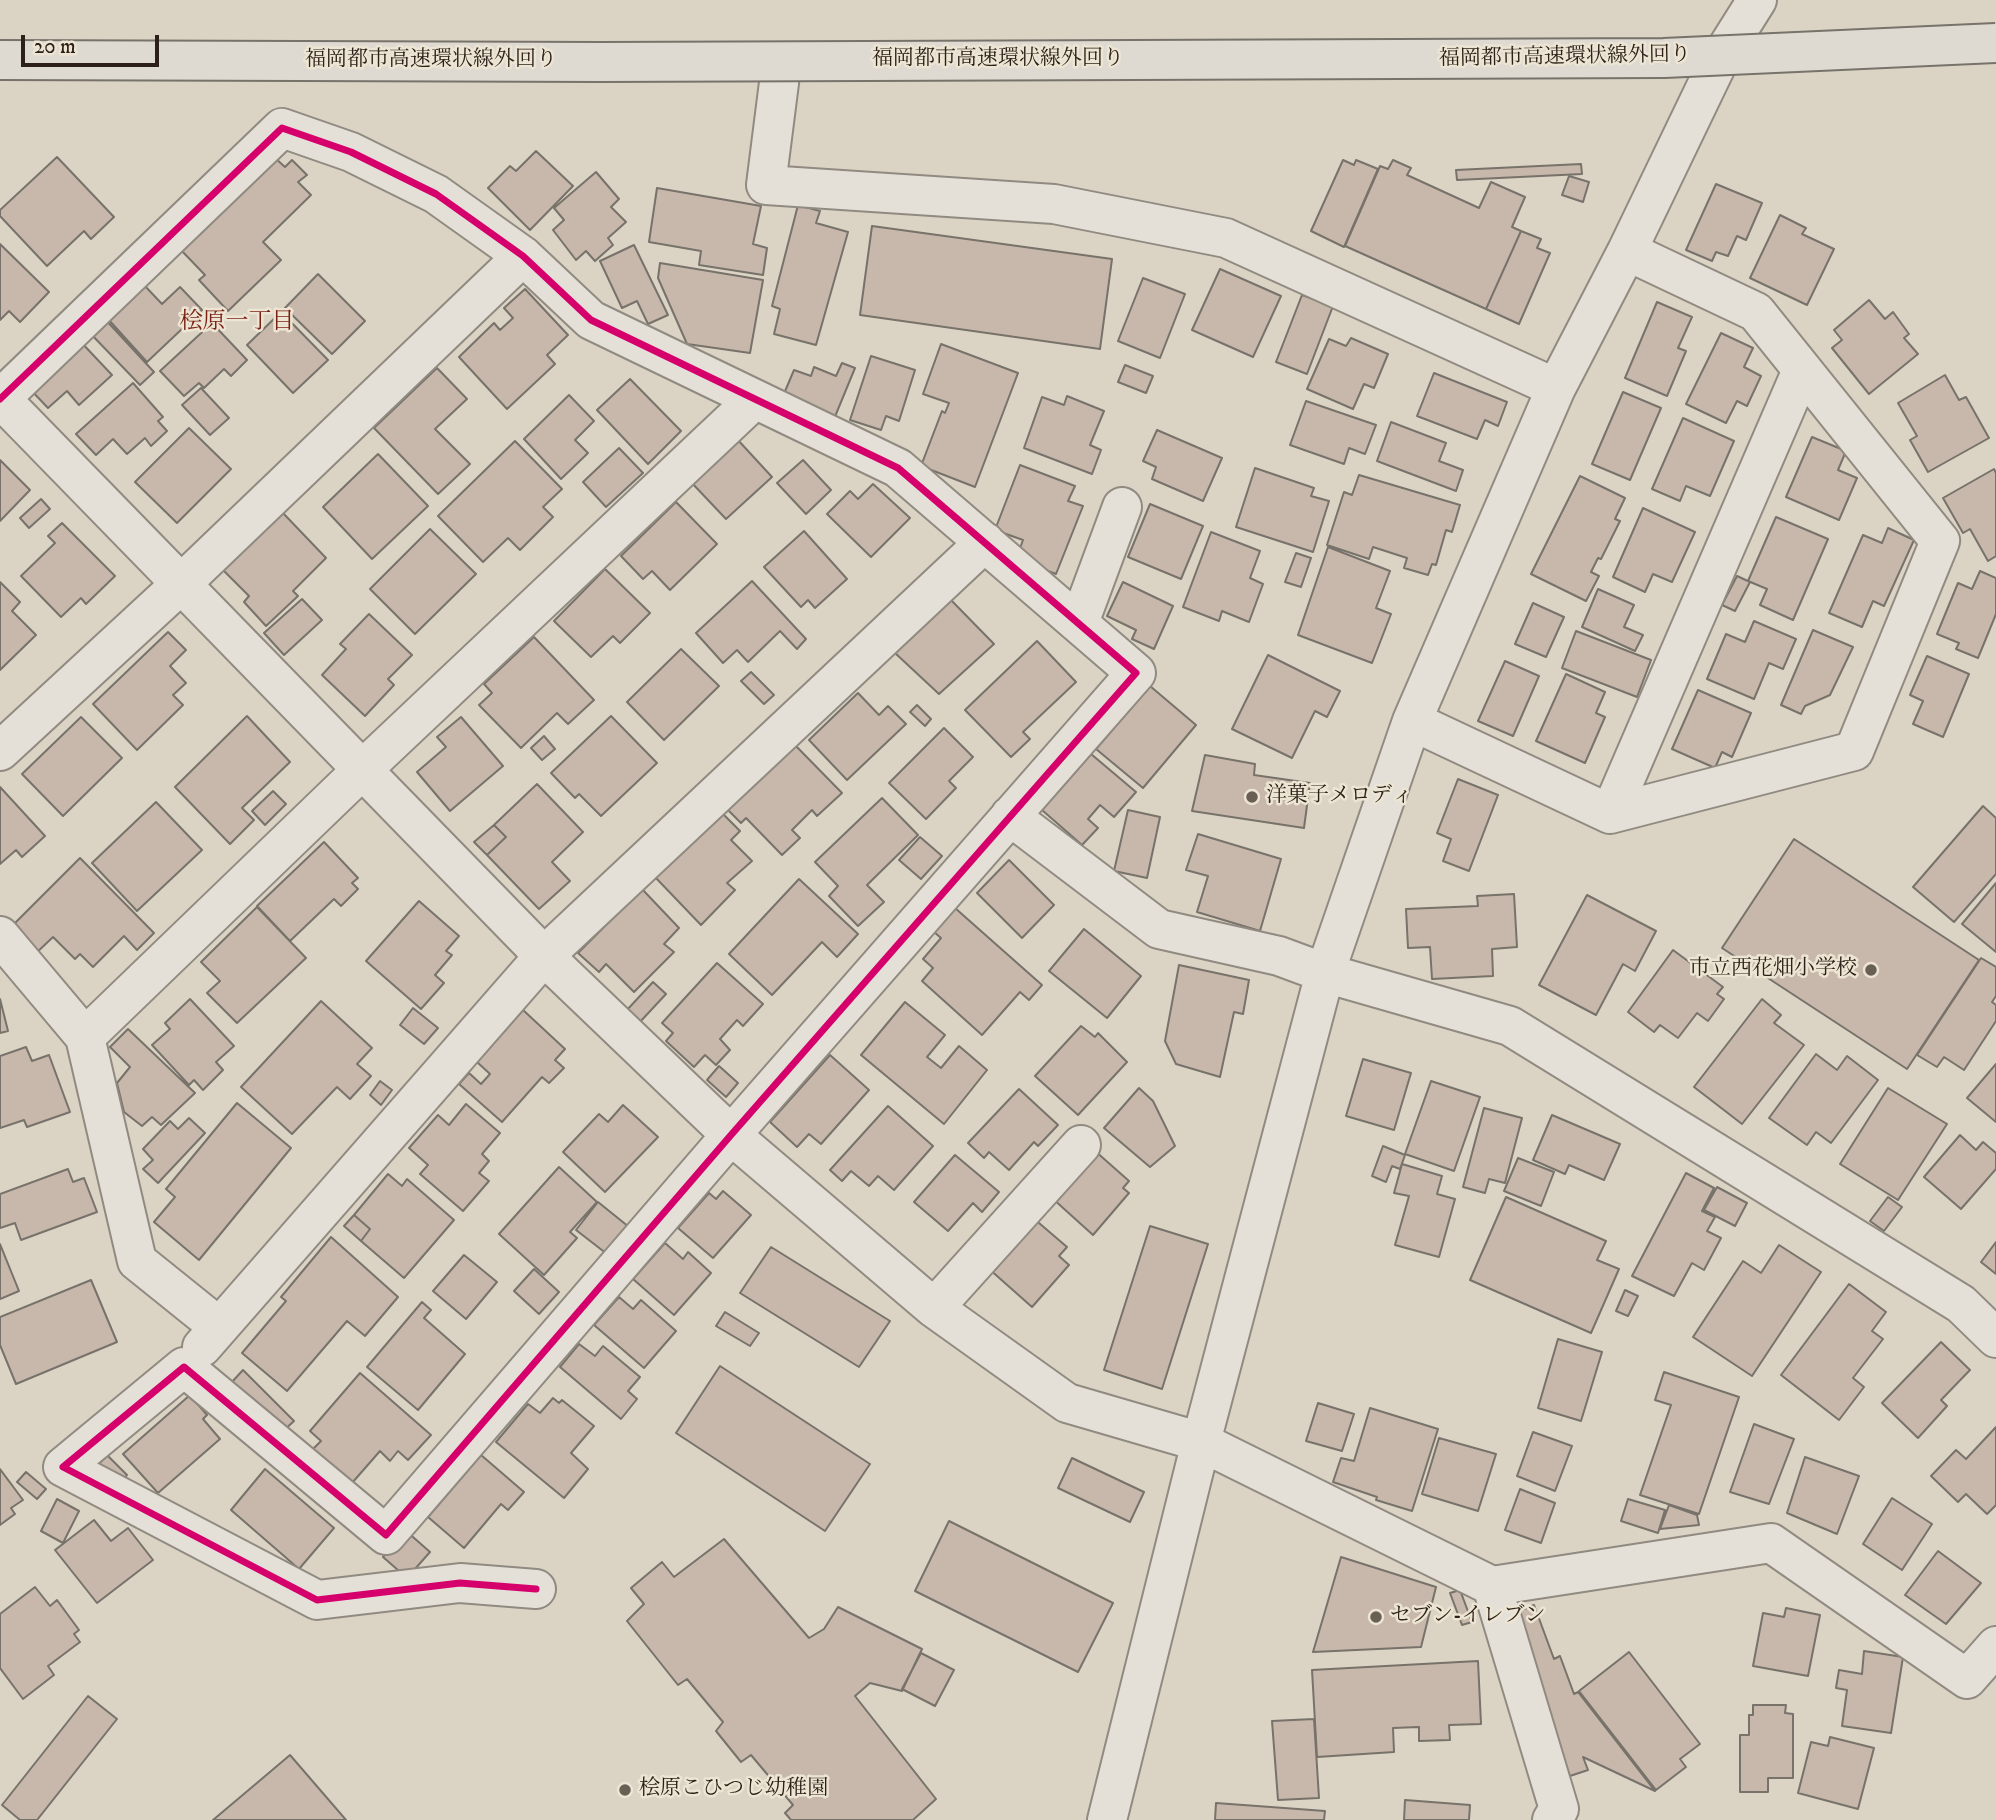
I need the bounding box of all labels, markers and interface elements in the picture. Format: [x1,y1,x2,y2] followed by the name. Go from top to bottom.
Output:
[24,21,163,65] scale bar
[34,34,76,60] text: 20 m
[1439,43,1691,73] street label: 福岡都市高速環状線外回り
[872,47,1124,73] street label: 福岡都市高速環状線外回り
[305,48,557,74] street label: 福岡都市高速環状線外回り
[180,309,294,337] district label: 桧原一丁目
[1266,784,1413,810] place label: 洋菓子メロディ
[1244,789,1260,805] marker: 洋菓子メロディ
[1689,957,1857,983] place label: 市立西花畑小学校
[1863,962,1879,978] marker: 市立西花畑小学校
[1390,1604,1546,1630] place label: セブン-イレブン
[1368,1609,1384,1625] marker: セブン-イレブン
[639,1777,828,1803] place label: 桧原こひつじ幼稚園
[617,1782,633,1798] marker: 桧原こひつじ幼稚園

